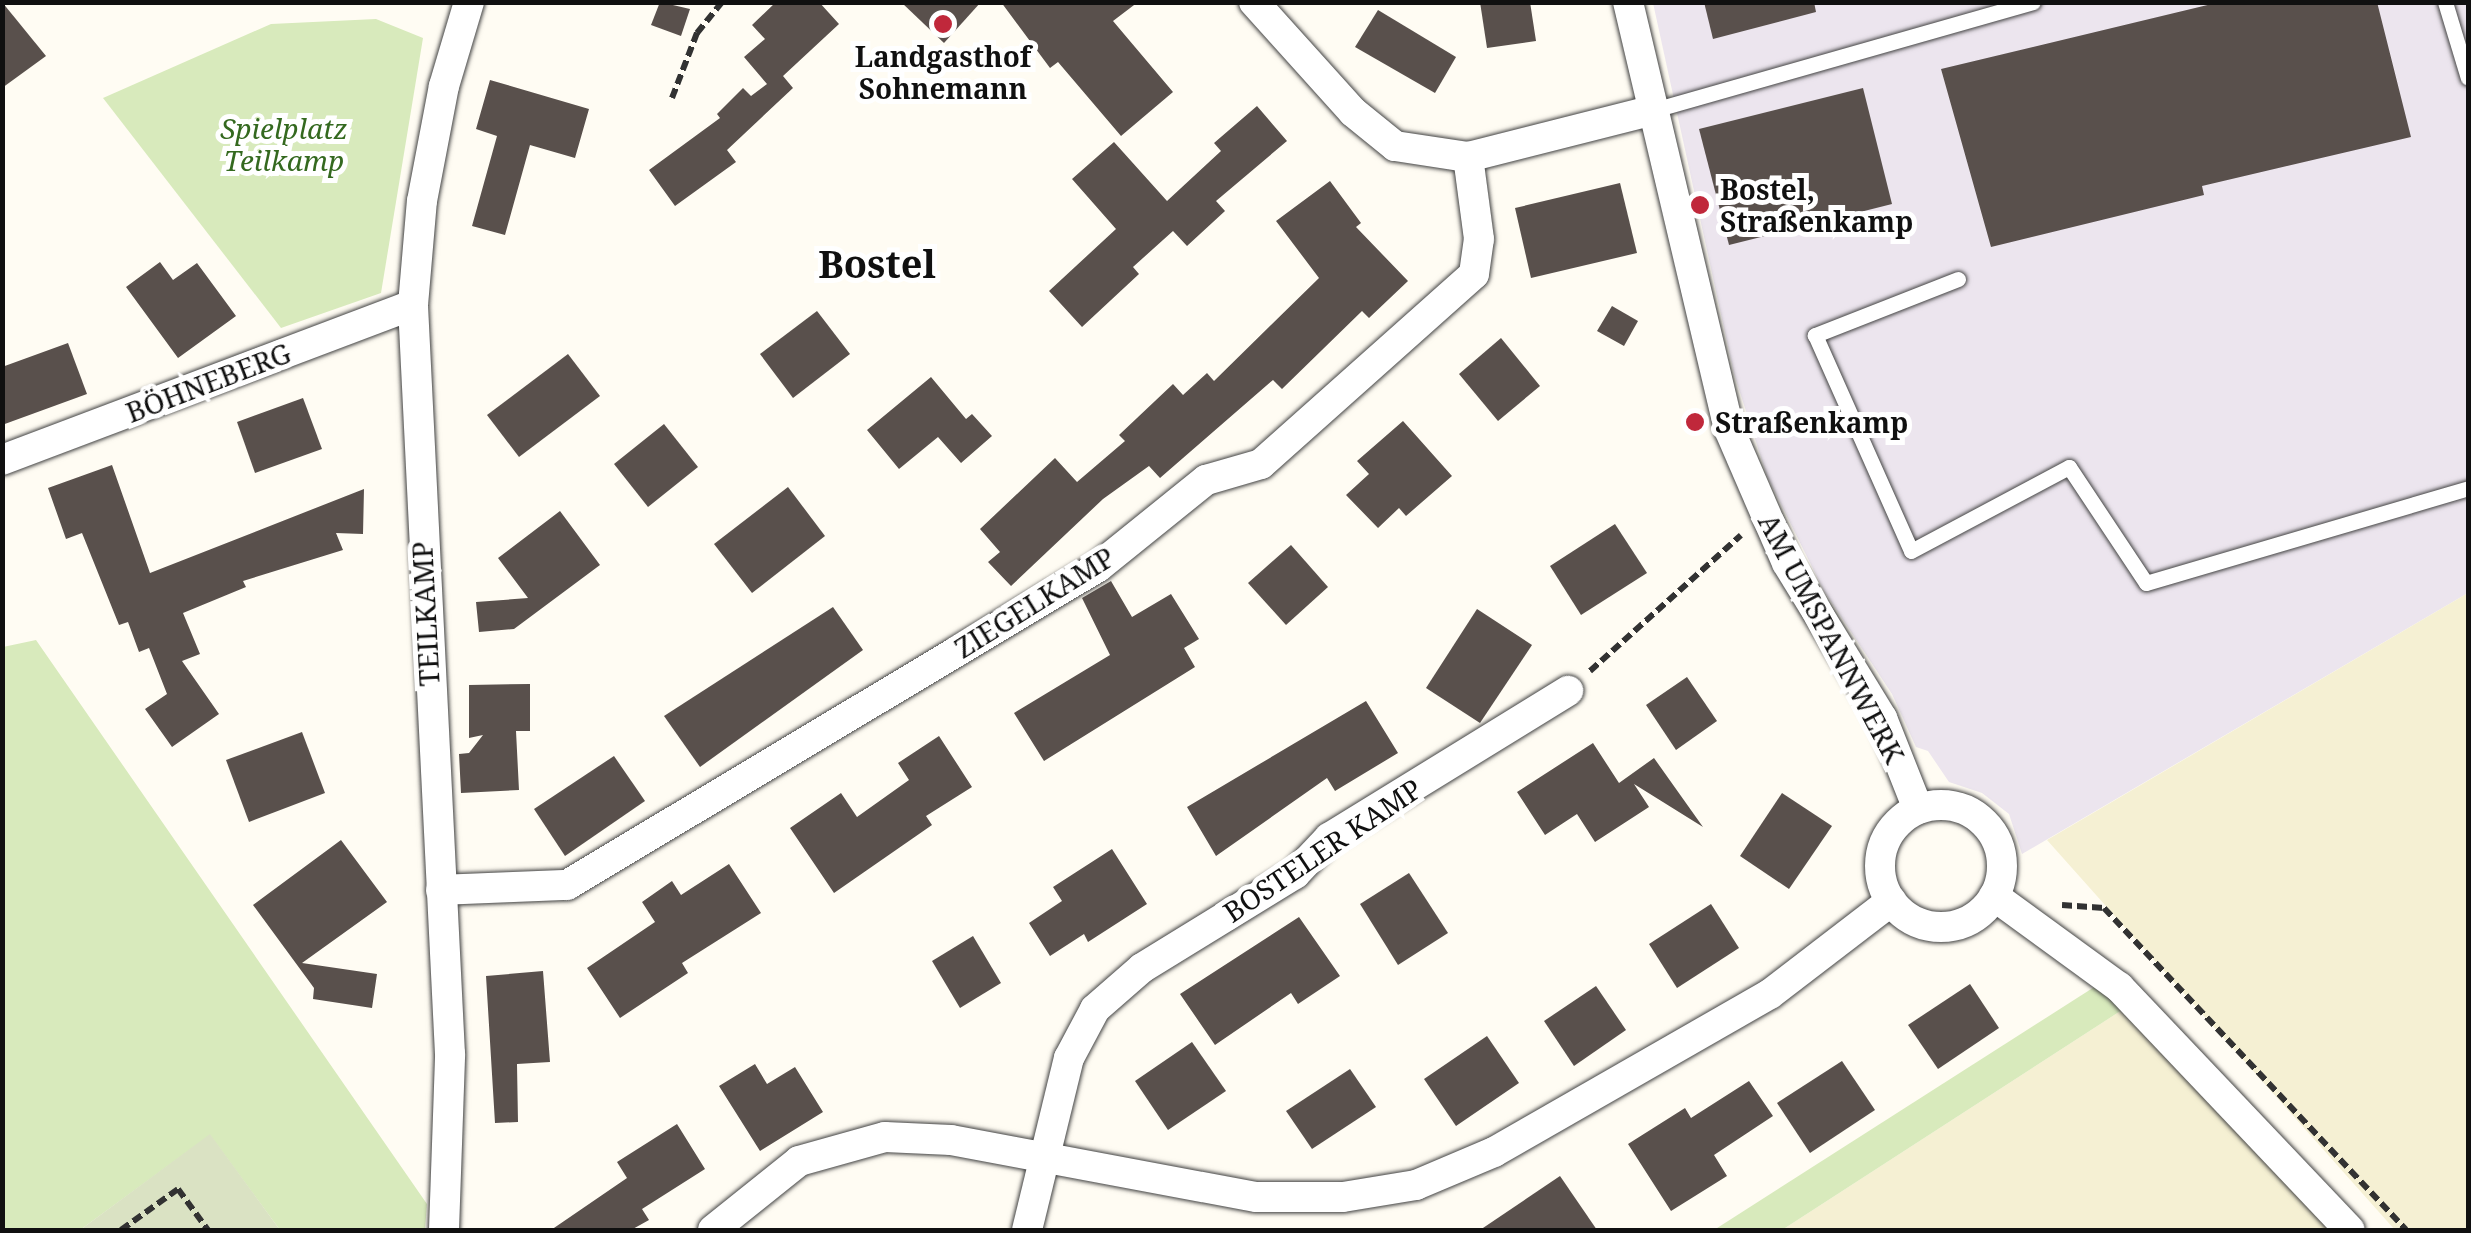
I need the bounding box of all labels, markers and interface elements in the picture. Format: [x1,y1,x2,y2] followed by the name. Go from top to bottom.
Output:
[932,13,954,35] marker: Landgasthof Sohnemann
[855,39,1031,105] place label: Landgasthof Sohnemann
[220,111,348,177] park label: Spielplatz Teilkamp
[1720,172,1913,238] place label: Bostel, Straßenkamp
[1689,194,1711,216] marker: Bostel, Straßenkamp
[818,241,936,287] district label: Bostel
[121,335,295,429] street label: BÖHNEBERG
[1715,405,1908,439] place label: Straßenkamp
[1684,411,1706,433] marker: Straßenkamp
[1752,508,1912,768] street label: AM UMSPANNWERK
[948,540,1120,664] street label: ZIEGELKAMP
[404,541,446,687] street label: TEILKAMP
[1217,771,1427,929] street label: BOSTELER KAMP

